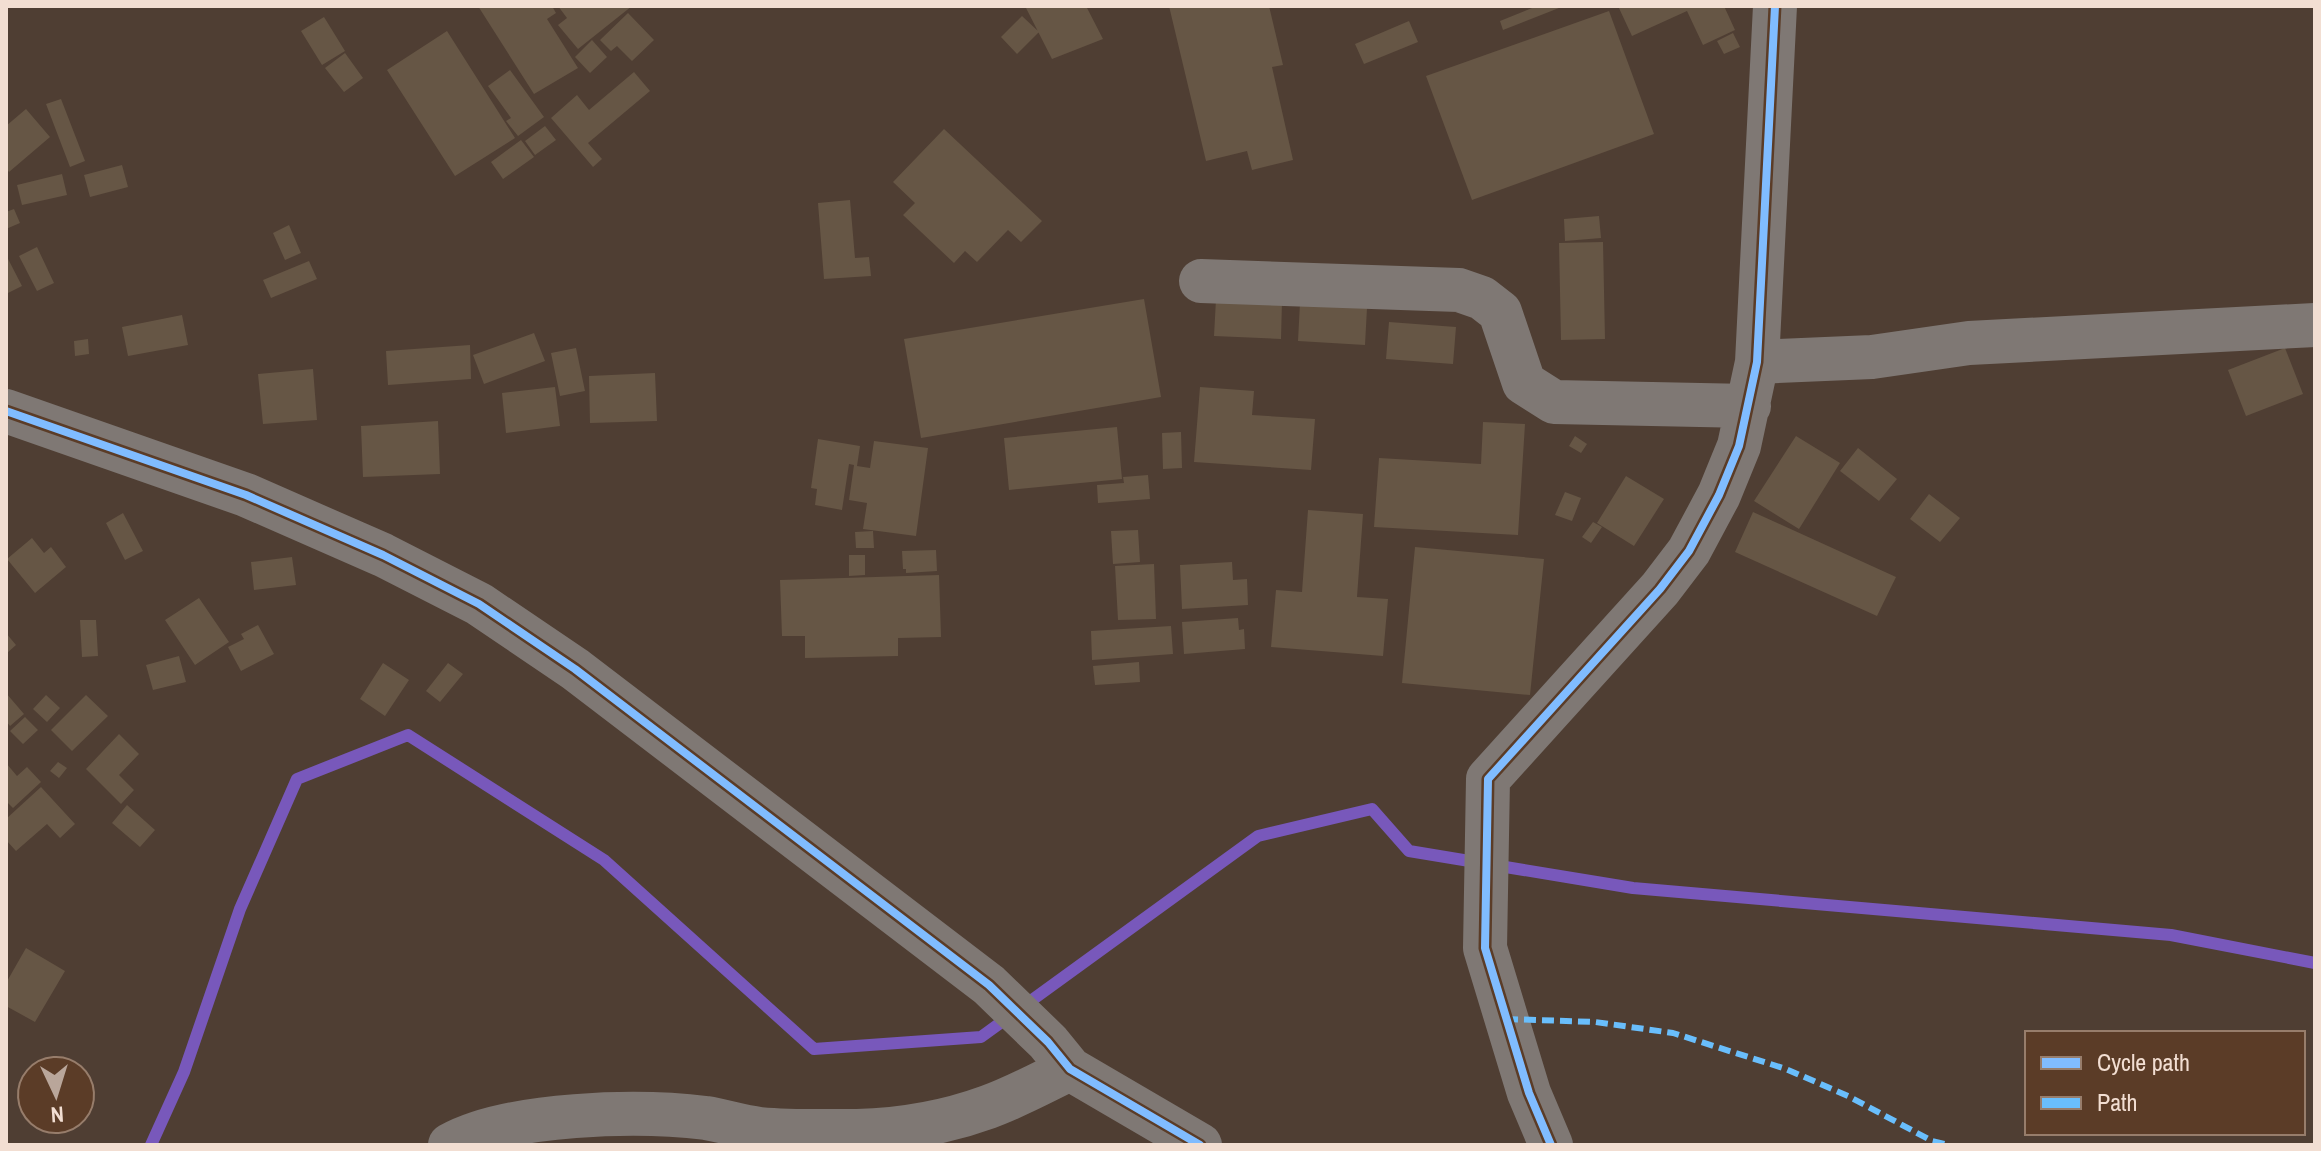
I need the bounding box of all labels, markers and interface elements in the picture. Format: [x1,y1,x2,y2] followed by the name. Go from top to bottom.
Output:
[2025,1031,2305,1135] legend
[2097,1046,2190,1078] text: Cycle path
[16,1055,96,1135] north arrow
[2097,1086,2138,1118] text: Path
[50,1100,65,1130] text: N

